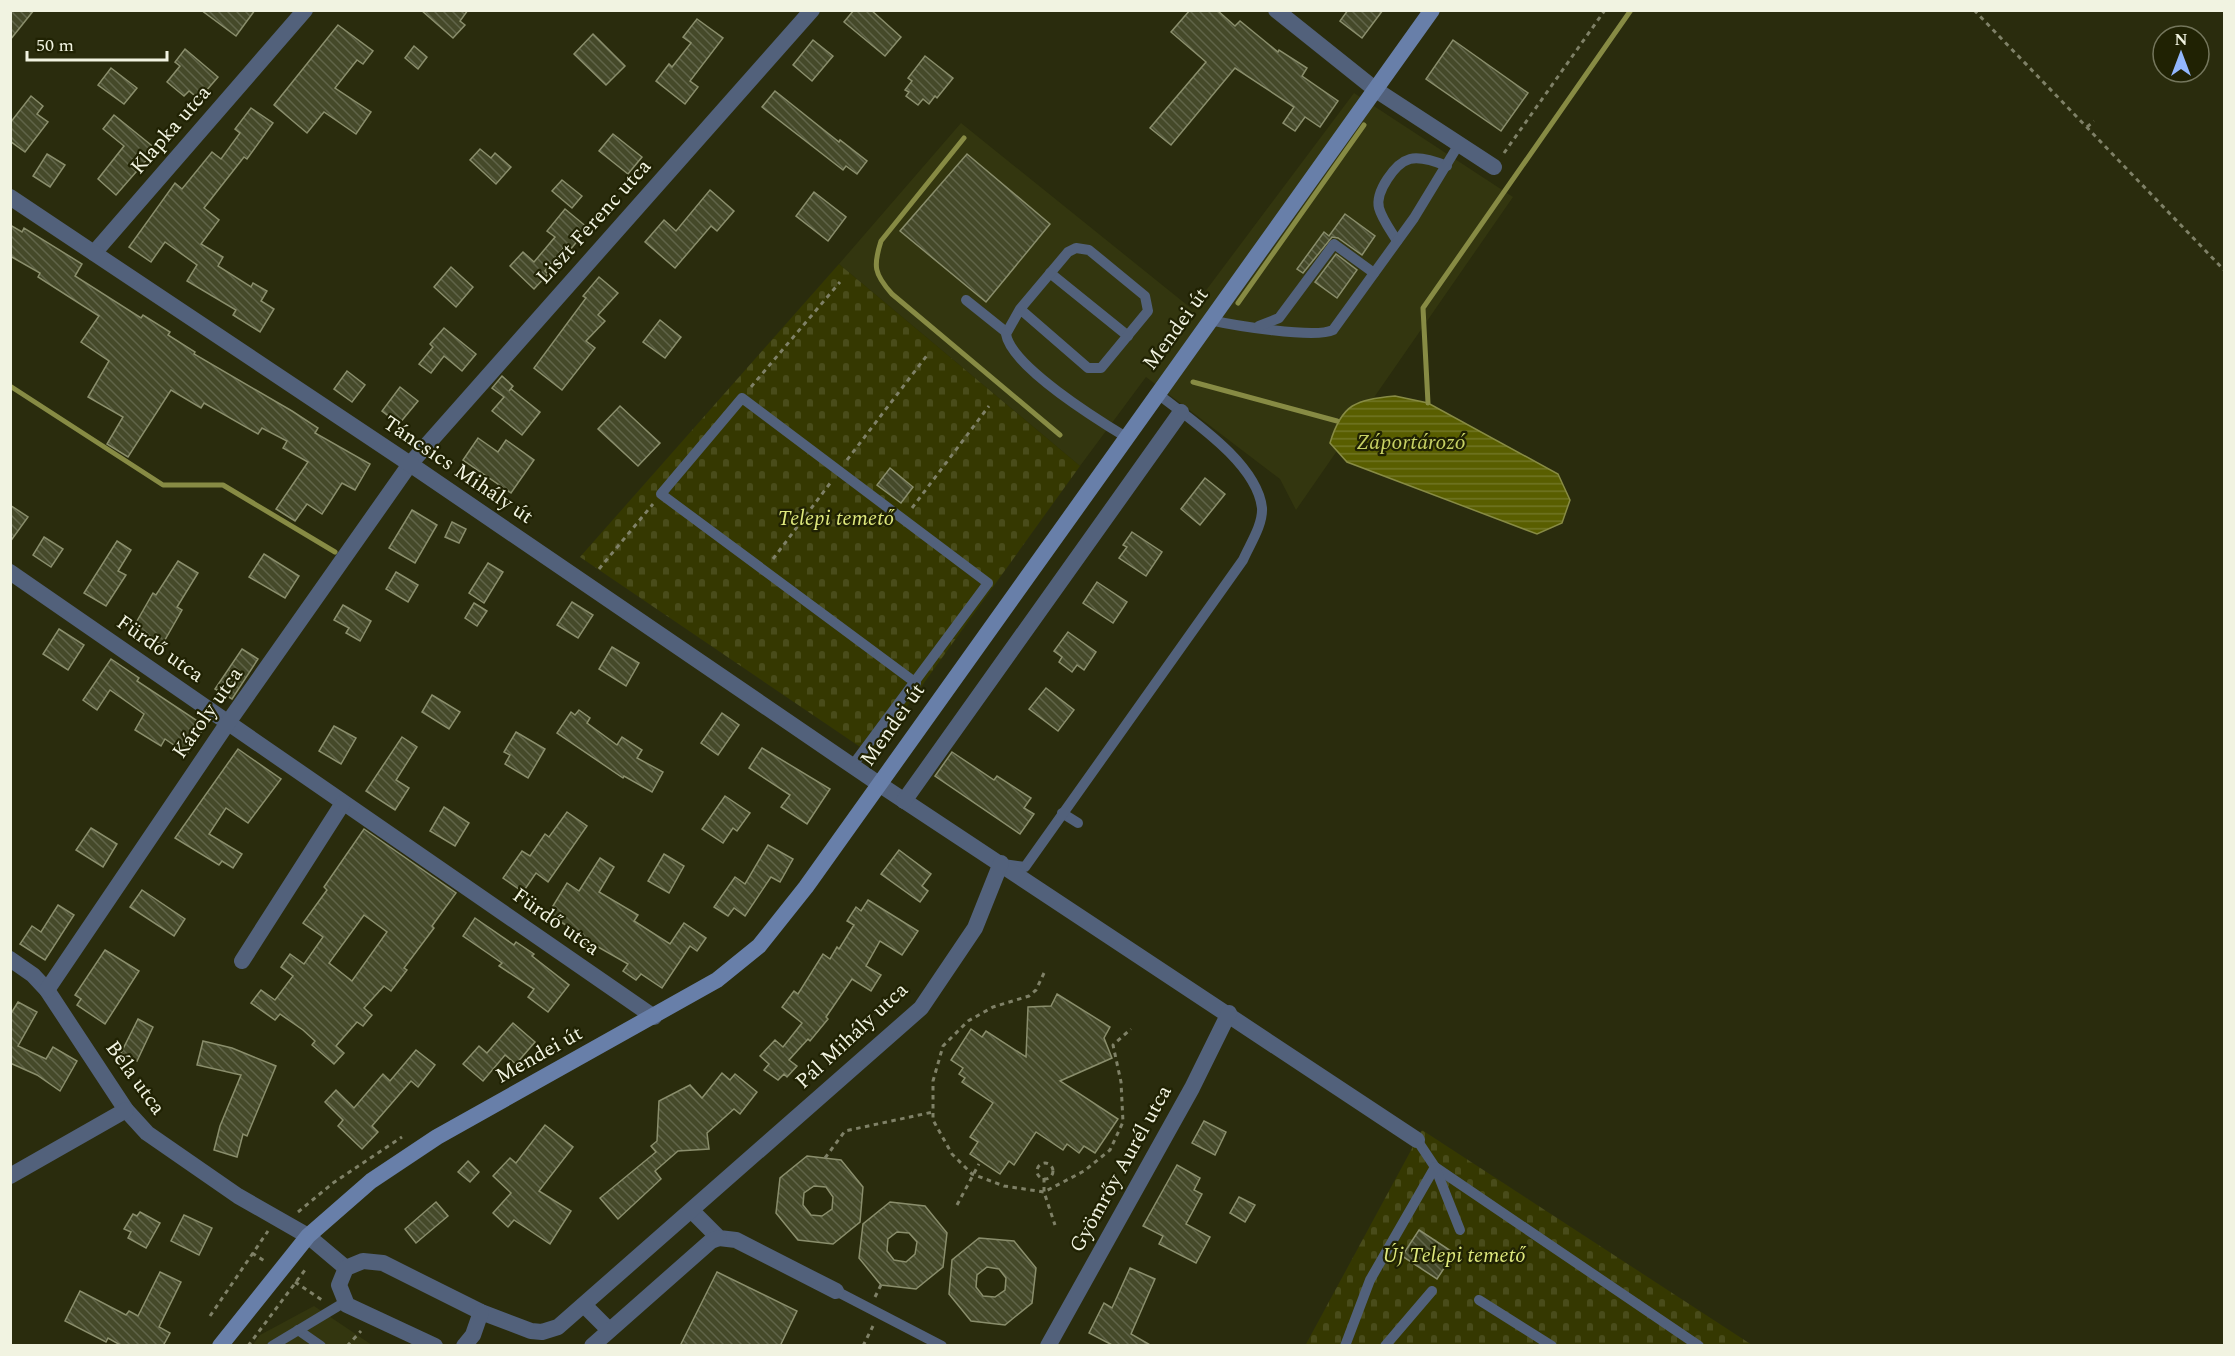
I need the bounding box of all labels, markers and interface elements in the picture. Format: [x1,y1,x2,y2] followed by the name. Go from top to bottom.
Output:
[27,24,166,62] scale bar
[2151,24,2211,84] north arrow
[2174,28,2188,52] text: N
[36,32,74,59] text: 50 m
[123,78,219,182] street label: Klapka utca
[529,151,660,292] street label: Liszt Ferenc utca
[1135,281,1217,377] street label: Mendei út
[376,408,540,532] street label: Táncsics Mihály út
[1356,426,1466,459] water label: Záportározó
[778,503,896,535] park label: Telepi temető
[110,607,211,691] street label: Fürdő utca
[165,660,252,765] street label: Károly utca
[853,677,933,773] street label: Mendei út
[506,880,607,964] street label: Fürdő utca
[788,974,916,1097] street label: Pál Mihály utca
[489,1018,589,1092] street label: Mendei út
[97,1034,173,1123] street label: Béla utca
[1062,1079,1181,1259] street label: Gyömrőy Aurél utca
[1382,1240,1527,1272] park label: Új Telepi temető

